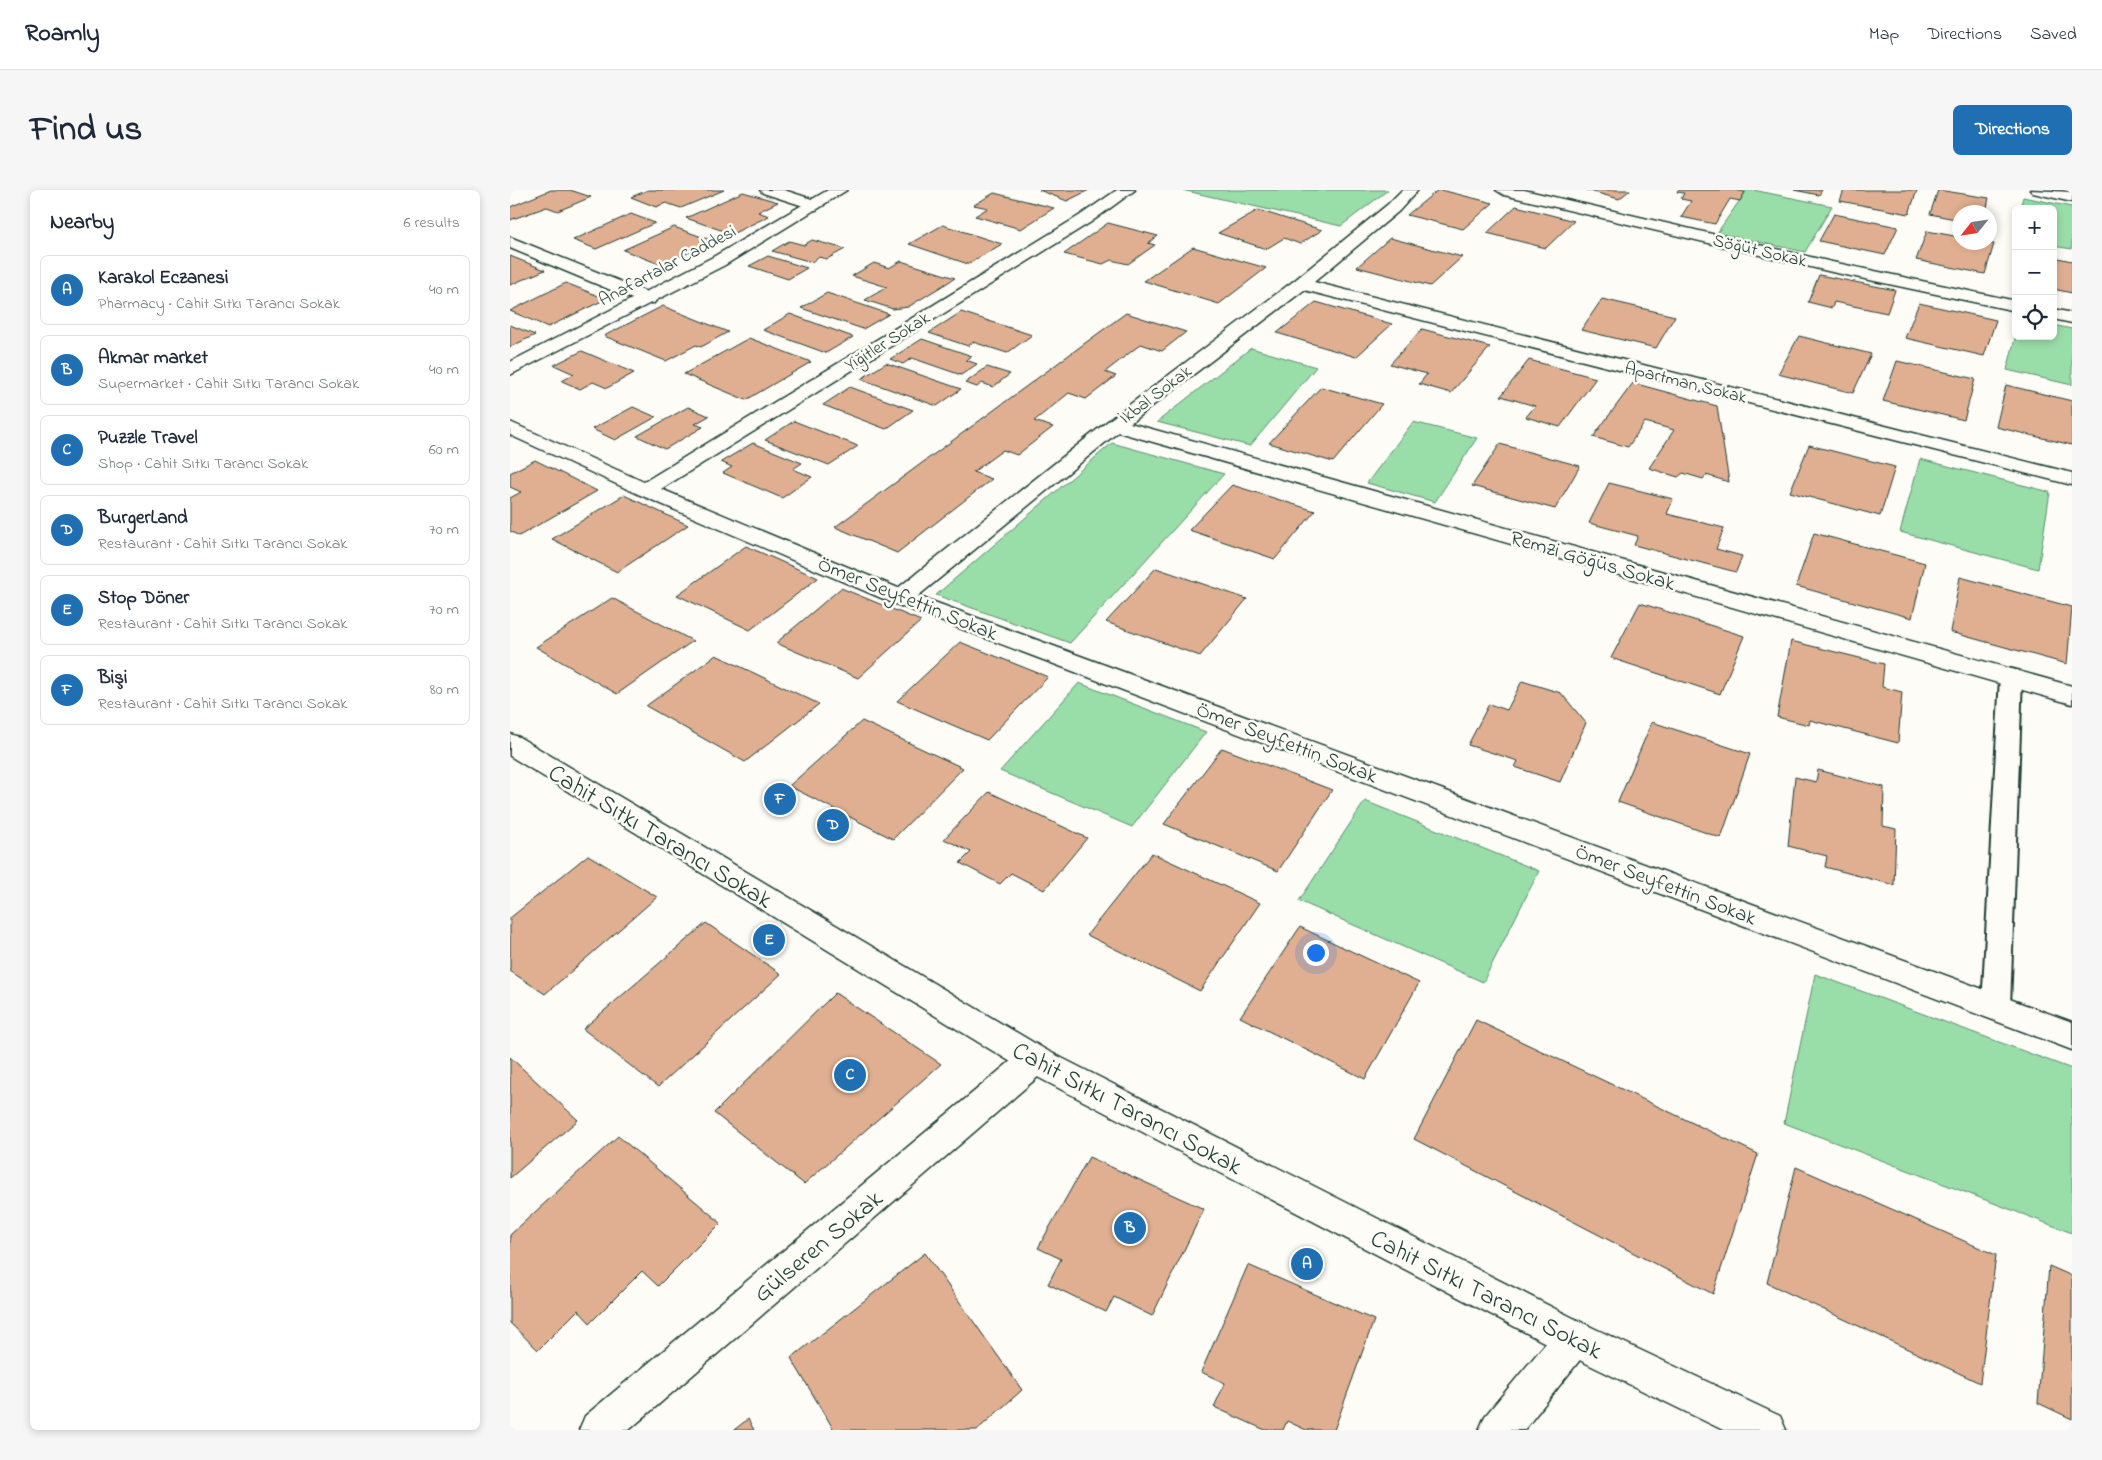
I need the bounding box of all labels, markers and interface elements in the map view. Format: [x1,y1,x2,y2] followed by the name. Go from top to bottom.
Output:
[25,17,100,52] text: Roamly
[1869,22,1899,48] text: Map
[1927,22,2002,48] text: Directions
[2030,22,2077,48] text: Saved
[30,105,142,156] text: Find us
[1953,105,2072,155] button: Directions
[1952,205,1997,250] north arrow
[2012,205,2057,340] map controls
[2012,205,2057,250] button: +
[50,208,114,238] text: Nearby
[403,211,460,235] text: 6 results
[595,220,741,314] street label: Anafartalar Caddesi
[1710,229,1809,276] street label: Söğüt Sokak
[2012,250,2057,295] button: −
[98,265,228,292] text: Karakol Eczanesi
[62,278,72,302] text: A
[429,278,459,302] text: 40 m
[98,292,340,316] text: Pharmacy · Cahit Sıtkı Tarancı Sokak
[2012,295,2057,340] button: locate
[840,306,936,380] street label: Yiğitler Sokak
[98,345,208,372] text: Akmar market
[1622,356,1749,412] street label: Apartman Sokak
[62,358,72,382] text: B
[429,358,459,382] text: 40 m
[1115,360,1198,431] street label: İkbal Sokak
[98,372,359,396] text: Supermarket · Cahit Sıtkı Tarancı Sokak
[98,425,198,452] text: Puzzle Travel
[63,438,71,462] text: C
[429,438,459,462] text: 60 m
[98,452,308,476] text: Shop · Cahit Sıtkı Tarancı Sokak
[98,505,188,532] text: BurgerLand
[61,518,73,542] text: D
[429,518,459,542] text: 70 m
[1506,524,1679,602] street label: Remzi Göğüs Sokak
[98,532,347,556] text: Restaurant · Cahit Sıtkı Tarancı Sokak
[812,550,1003,652] street label: Ömer Seyfettin Sokak
[98,585,189,612] text: Stop Döner
[62,598,72,622] text: E
[429,598,459,622] text: 70 m
[98,612,347,636] text: Restaurant · Cahit Sıtkı Tarancı Sokak
[98,665,127,692] text: Bişi
[62,678,72,702] text: F
[430,678,459,702] text: 80 m
[98,692,347,716] text: Restaurant · Cahit Sıtkı Tarancı Sokak
[1191,695,1382,794] street label: Ömer Seyfettin Sokak
[541,756,778,919] street label: Cahit Sıtkı Tarancı Sokak
[764,780,796,818] pin: F
[817,806,849,844] pin: D
[1570,837,1761,936] street label: Ömer Seyfettin Sokak
[753,921,785,959] pin: E
[1303,940,1329,966] your location
[1005,1034,1248,1186] street label: Cahit Sıtkı Tarancı Sokak
[834,1056,866,1094] pin: C
[746,1182,892,1312] street label: Gülseren Sokak
[1114,1209,1146,1247] pin: B
[1363,1222,1608,1370] street label: Cahit Sıtkı Tarancı Sokak
[1291,1245,1323,1283] pin: A

